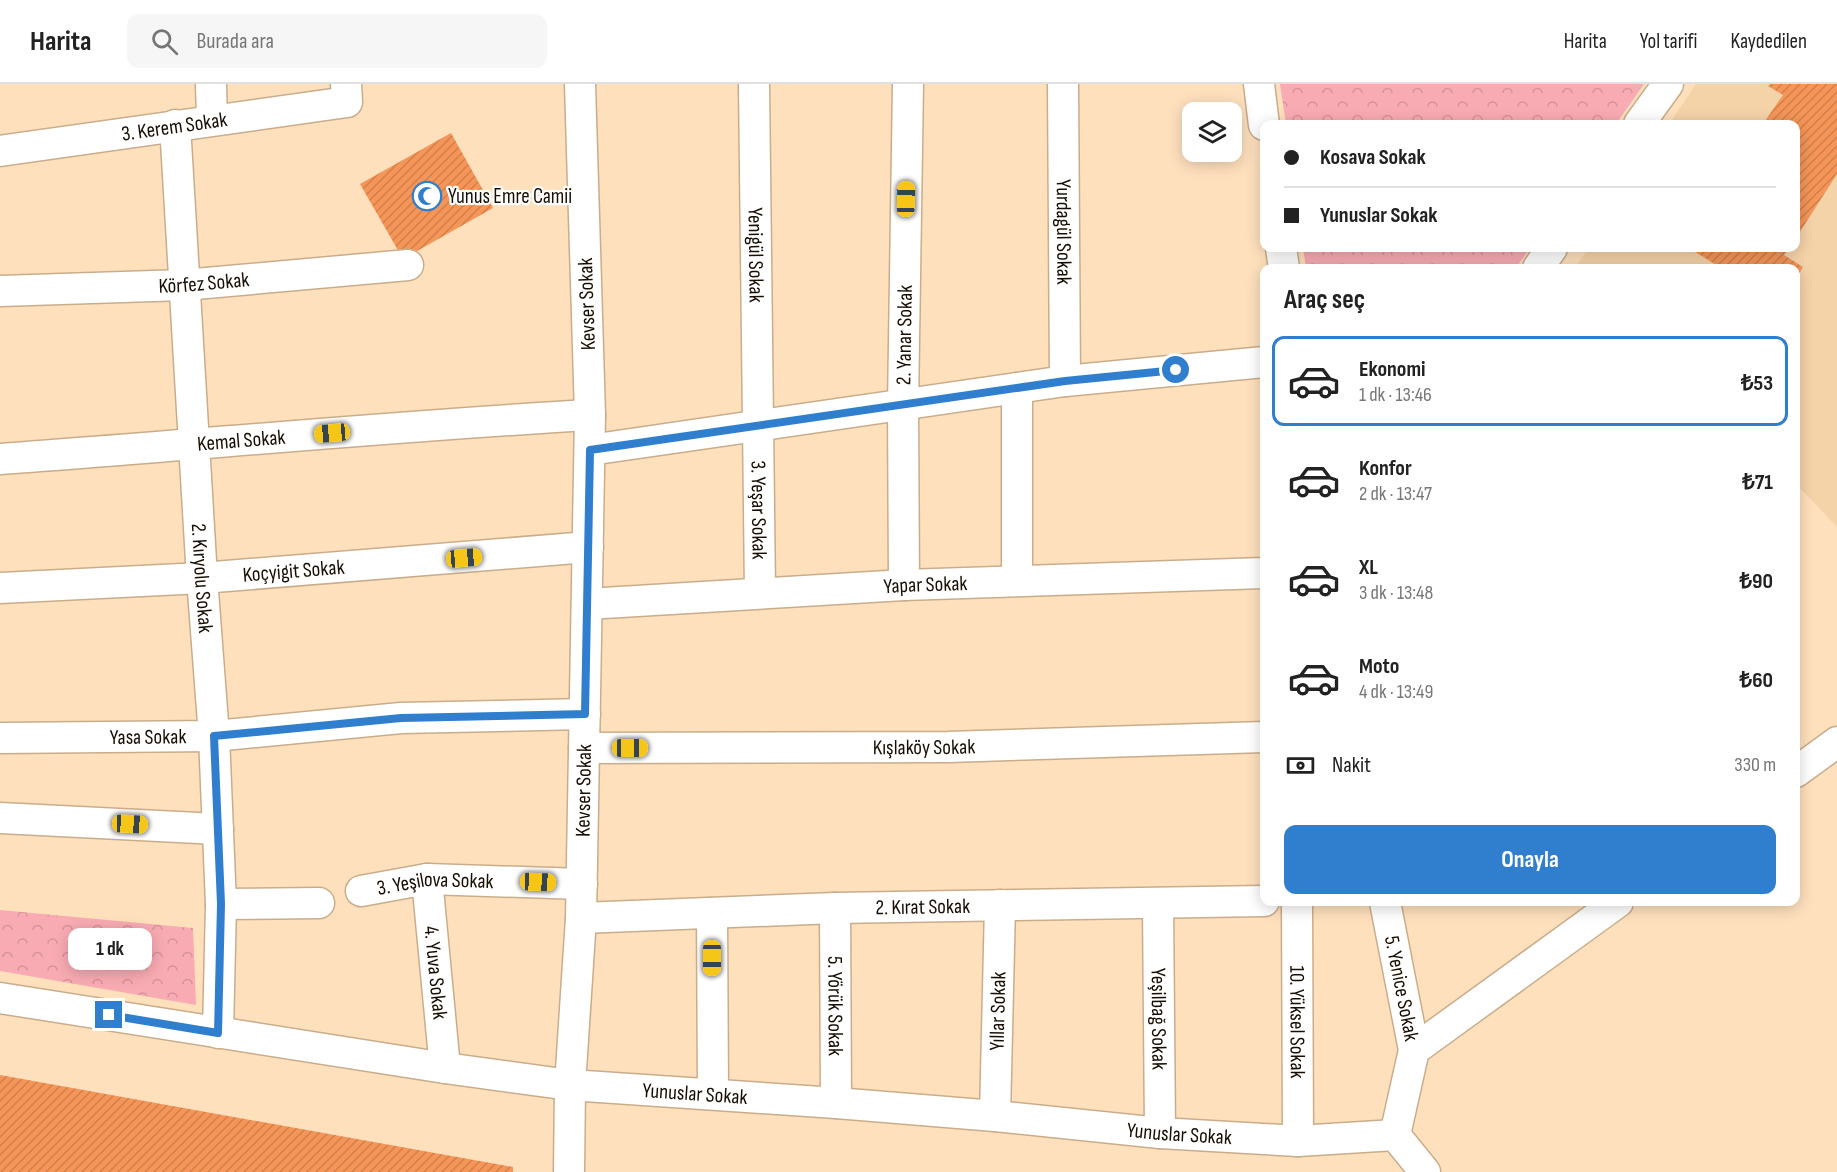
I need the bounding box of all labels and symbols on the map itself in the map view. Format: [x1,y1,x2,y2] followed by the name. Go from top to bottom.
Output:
[120,107,229,146] street label: 3. Kerem Sokak
[1051,179,1077,285] street label: Yurdagül Sokak
[411,180,443,212] mosque icon: Yunus Emre Camii
[897,181,915,217] car
[448,184,572,209] place label: Yunus Emre Camii
[743,207,769,303] street label: Yenigül Sokak
[573,257,601,351] street label: Kevser Sokak
[158,267,250,298] street label: Körfez Sokak
[891,285,917,385] street label: 2. Yanar Sokak
[1162,356,1189,383] route start
[313,422,351,444] car
[196,424,286,456] street label: Kemal Sokak
[746,460,772,560] street label: 3. Yeşar Sokak
[186,523,219,634] street label: 2. Kıryolu Sokak
[445,547,483,569] car
[242,554,345,587] street label: Koçyigit Sokak
[883,570,968,599] street label: Yapar Sokak
[110,724,186,749] street label: Yasa Sokak
[873,734,976,760] street label: Kışlaköy Sokak
[612,739,648,757] car
[570,744,597,837] street label: Kevser Sokak
[112,814,148,834] car
[375,866,494,900] street label: 3. Yeşilova Sokak
[520,872,556,892] car
[875,893,970,920] street label: 2. Kırat Sokak
[419,925,453,1021] street label: 4. Yuva Sokak
[67,928,151,970] callout: 1 dk
[1379,934,1424,1043] street label: 5. Yenice Sokak
[703,940,721,976] car
[823,956,848,1056] street label: 5. Yörük Sokak
[1285,965,1310,1079] street label: 10. Yüksel Sokak
[1146,968,1172,1070] street label: Yeşilbağ Sokak
[984,971,1011,1051] street label: Yıllar Sokak
[95,1001,122,1028] route end
[642,1077,748,1109] street label: Yunuslar Sokak
[1126,1117,1233,1150] street label: Yunuslar Sokak

